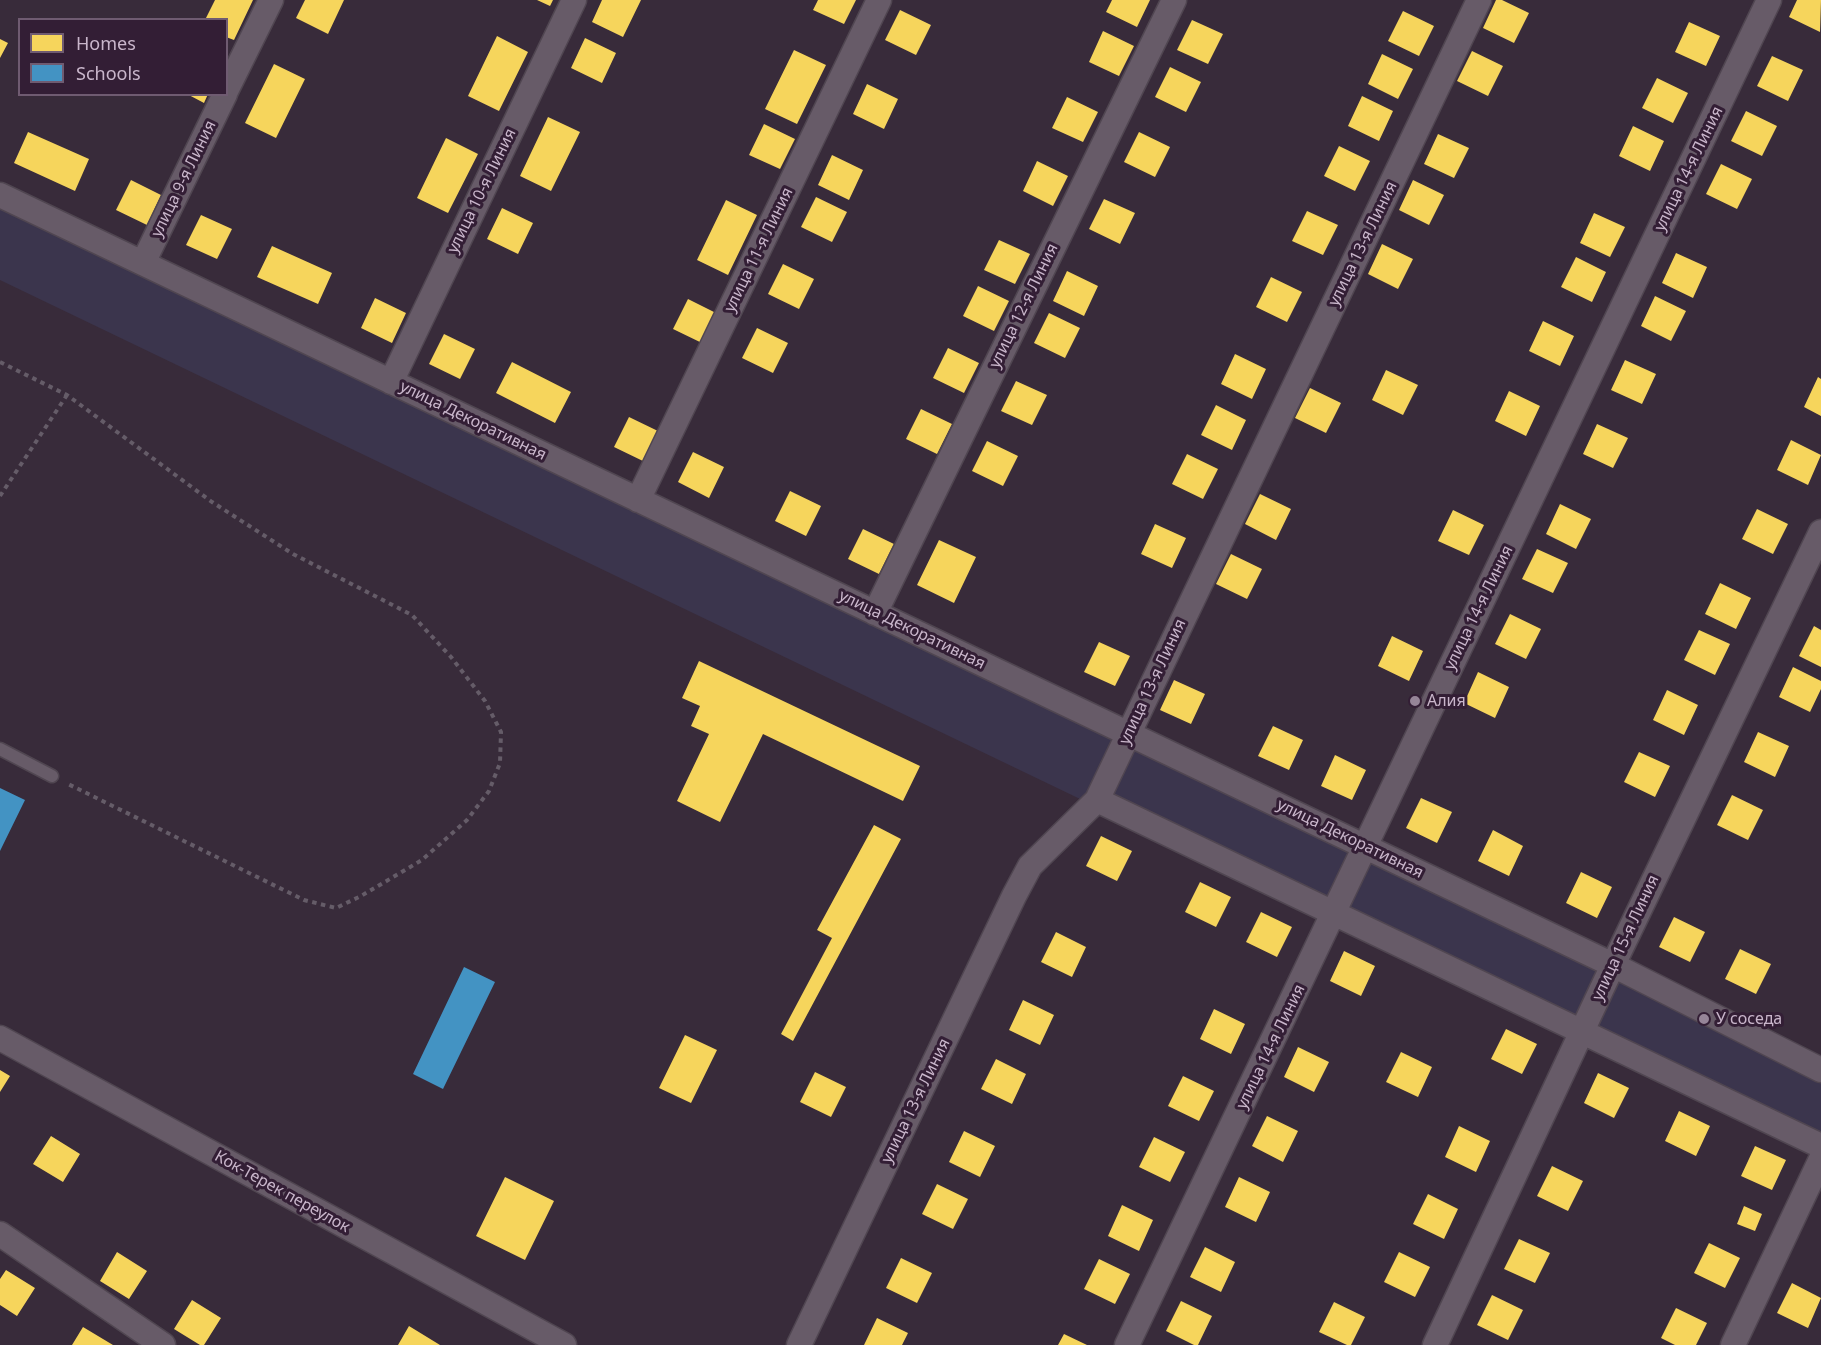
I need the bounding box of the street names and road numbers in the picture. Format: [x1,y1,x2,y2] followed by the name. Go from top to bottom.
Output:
[1650,103,1728,235] street label: улица 14-я Линия
[147,118,221,240] street label: улица 9-я Линия
[443,125,521,257] street label: улица 10-я Линия
[1324,178,1402,310] street label: улица 13-я Линия
[720,184,798,316] street label: улица 11-я Линия
[985,240,1063,372] street label: улица 12-я Линия
[397,377,549,465] street label: улица Декоративная
[1440,542,1518,674] street label: улица 14-я Линия
[836,586,988,674] street label: улица Декоративная
[1115,616,1191,748] street label: улица 13-я Линия
[1274,795,1426,883] street label: улица Декоративная
[1588,872,1664,1004] street label: улица 15-я Линия
[1232,981,1310,1113] street label: улица 14-я Линия
[877,1035,955,1167] street label: улица 13-я Линия
[211,1147,353,1237] street label: Кок-Терек переулок

